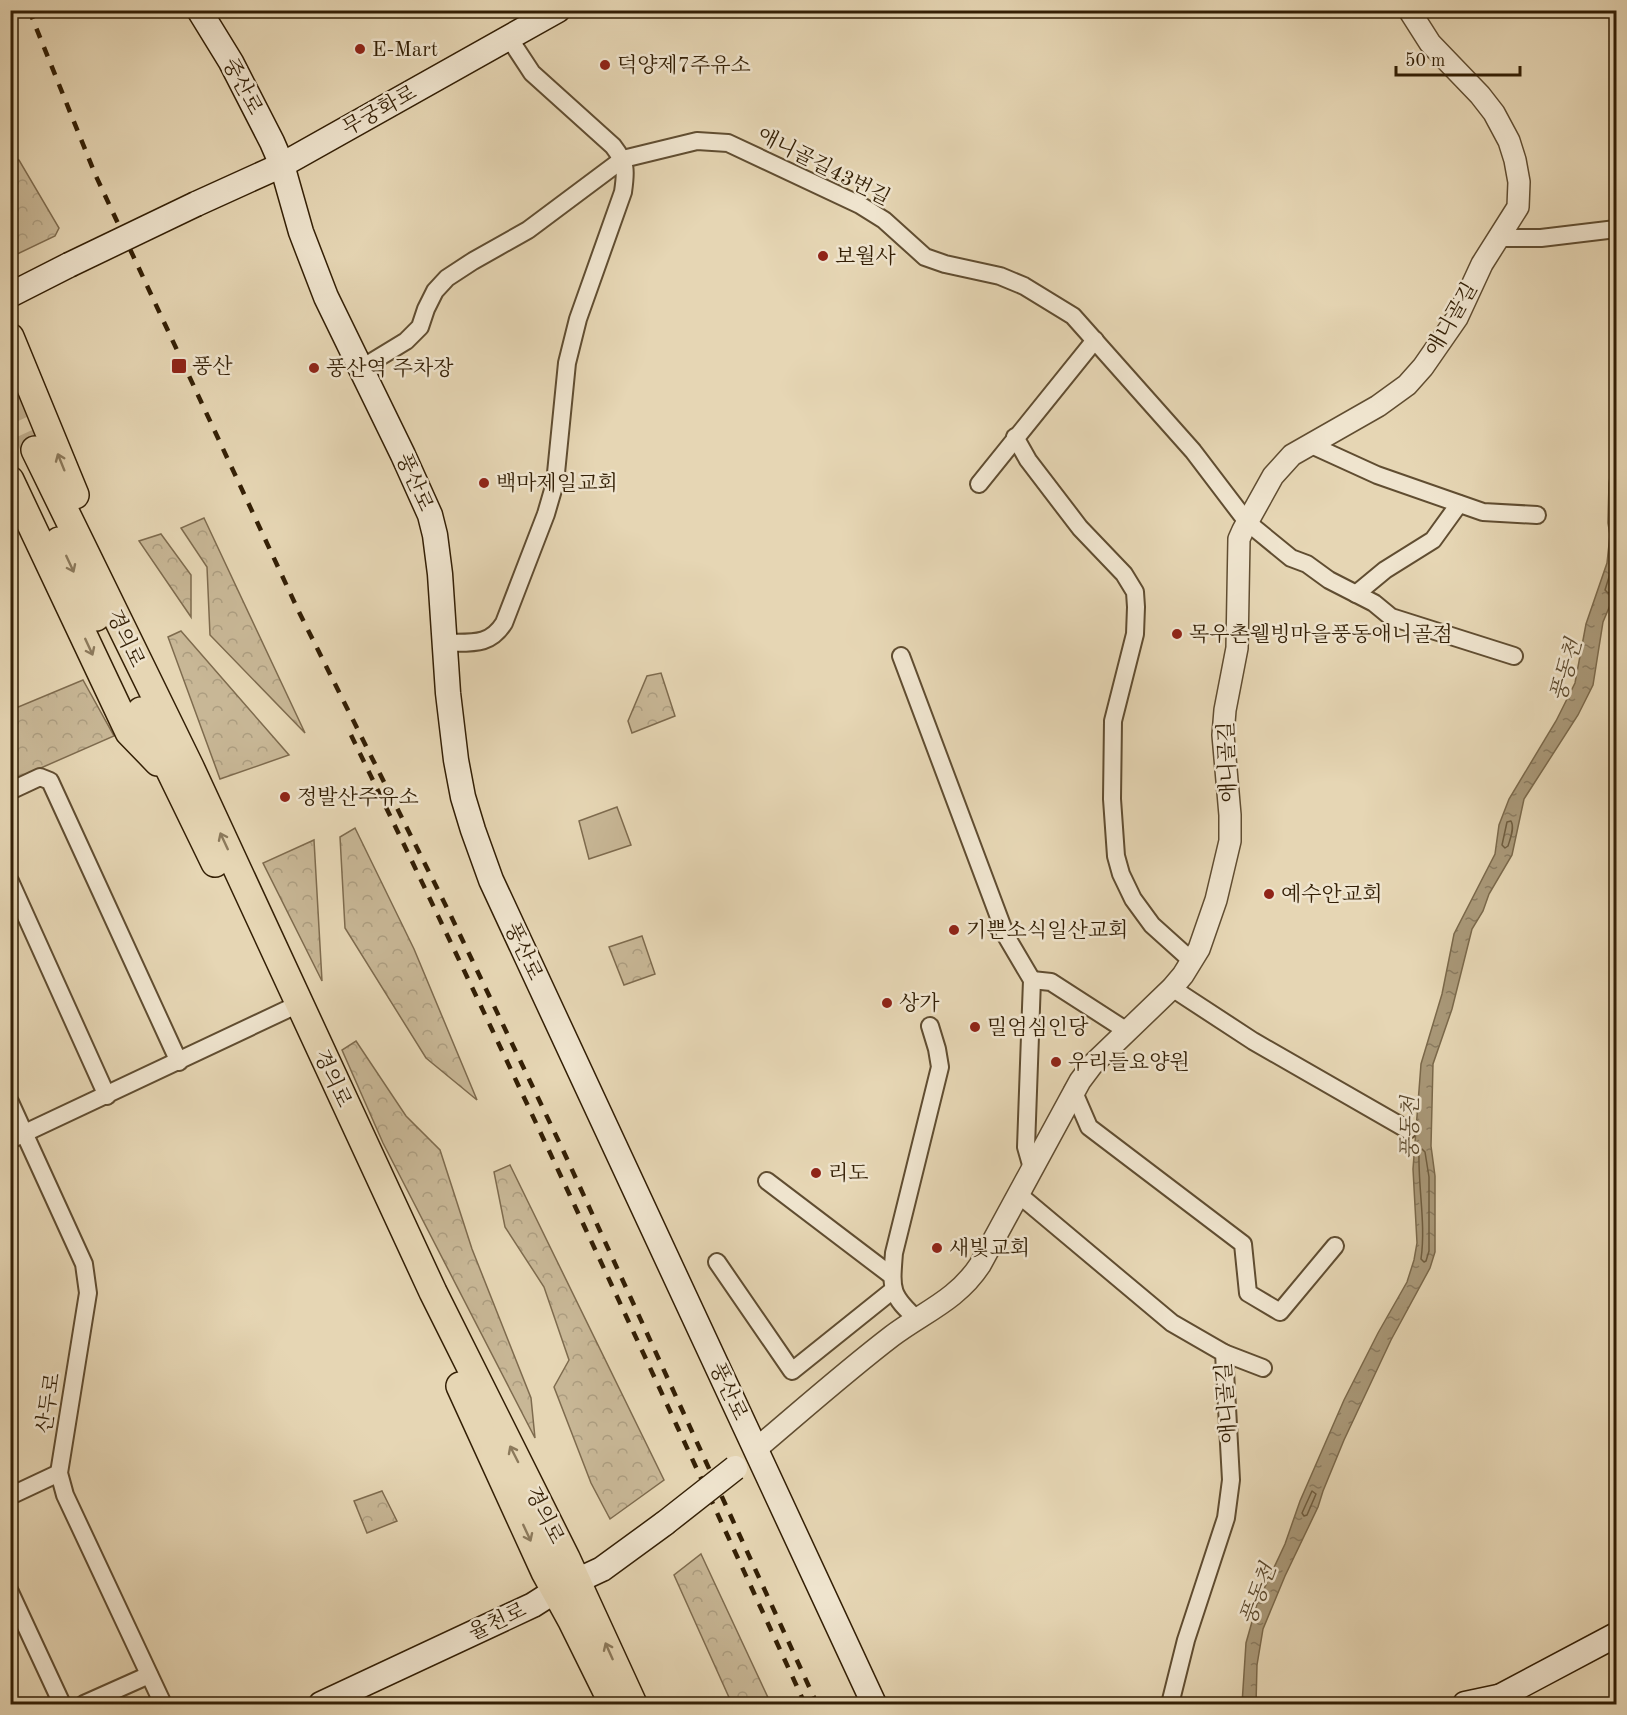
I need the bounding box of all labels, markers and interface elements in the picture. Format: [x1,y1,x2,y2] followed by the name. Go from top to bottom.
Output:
[1396,39,1520,77] scale bar
[372,40,438,61] place label: E-Mart
[353,42,367,56] marker: E-Mart
[1405,52,1445,70] text: 50 m
[218,54,267,119] street label: 중산로
[617,54,751,77] place label: 덕양제7주유소
[598,58,612,72] marker: 덕양제7주유소
[338,81,420,140] street label: 무궁화로
[753,123,894,210] street label: 애니골길43번길
[835,245,897,268] place label: 보월사
[816,249,830,263] marker: 보월사
[1421,278,1482,360] street label: 애니골길
[192,355,233,378] place label: 풍산
[170,357,188,375] marker: 풍산
[326,357,454,380] place label: 풍산역 주차장
[307,361,321,375] marker: 풍산역 주차장
[392,450,437,515] street label: 풍산로
[55,453,66,471] one-way arrow
[496,472,618,495] place label: 백마제일교회
[477,476,491,490] marker: 백마제일교회
[65,554,77,572] one-way arrow
[102,606,149,671] street label: 경의로
[1189,623,1453,646] place label: 목우촌웰빙마을풍동애니골점
[1170,627,1184,641] marker: 목우촌웰빙마을풍동애니골점
[1546,635,1587,704] water label: 풍동천
[84,638,96,656] one-way arrow
[1215,721,1240,803] street label: 애니골길
[297,786,419,809] place label: 정발산주유소
[278,790,292,804] marker: 정발산주유소
[218,832,229,850] one-way arrow
[1281,883,1382,906] place label: 예수안교회
[1262,887,1276,901] marker: 예수안교회
[500,919,547,984] street label: 풍산로
[966,919,1128,942] place label: 기쁜소식일산교회
[947,923,961,937] marker: 기쁜소식일산교회
[899,992,940,1015] place label: 상가
[880,996,894,1010] marker: 상가
[987,1016,1089,1039] place label: 밀엄심인당
[968,1020,982,1034] marker: 밀엄심인당
[309,1046,356,1111] street label: 경의로
[1068,1051,1190,1074] place label: 우리들요양원
[1049,1055,1063,1069] marker: 우리들요양원
[1397,1094,1423,1160] water label: 풍동천
[828,1162,869,1185] place label: 리도
[809,1166,823,1180] marker: 리도
[949,1237,1030,1260] place label: 새빛교회
[930,1241,944,1255] marker: 새빛교회
[705,1359,752,1424] street label: 풍산로
[1212,1362,1241,1444] street label: 애니골길
[32,1371,65,1435] street label: 산두로
[507,1445,519,1463] one-way arrow
[520,1483,569,1548] street label: 경의로
[522,1524,534,1542] one-way arrow
[1235,1559,1281,1628] water label: 풍동천
[465,1598,530,1645] street label: 율천로
[603,1643,614,1661] one-way arrow

